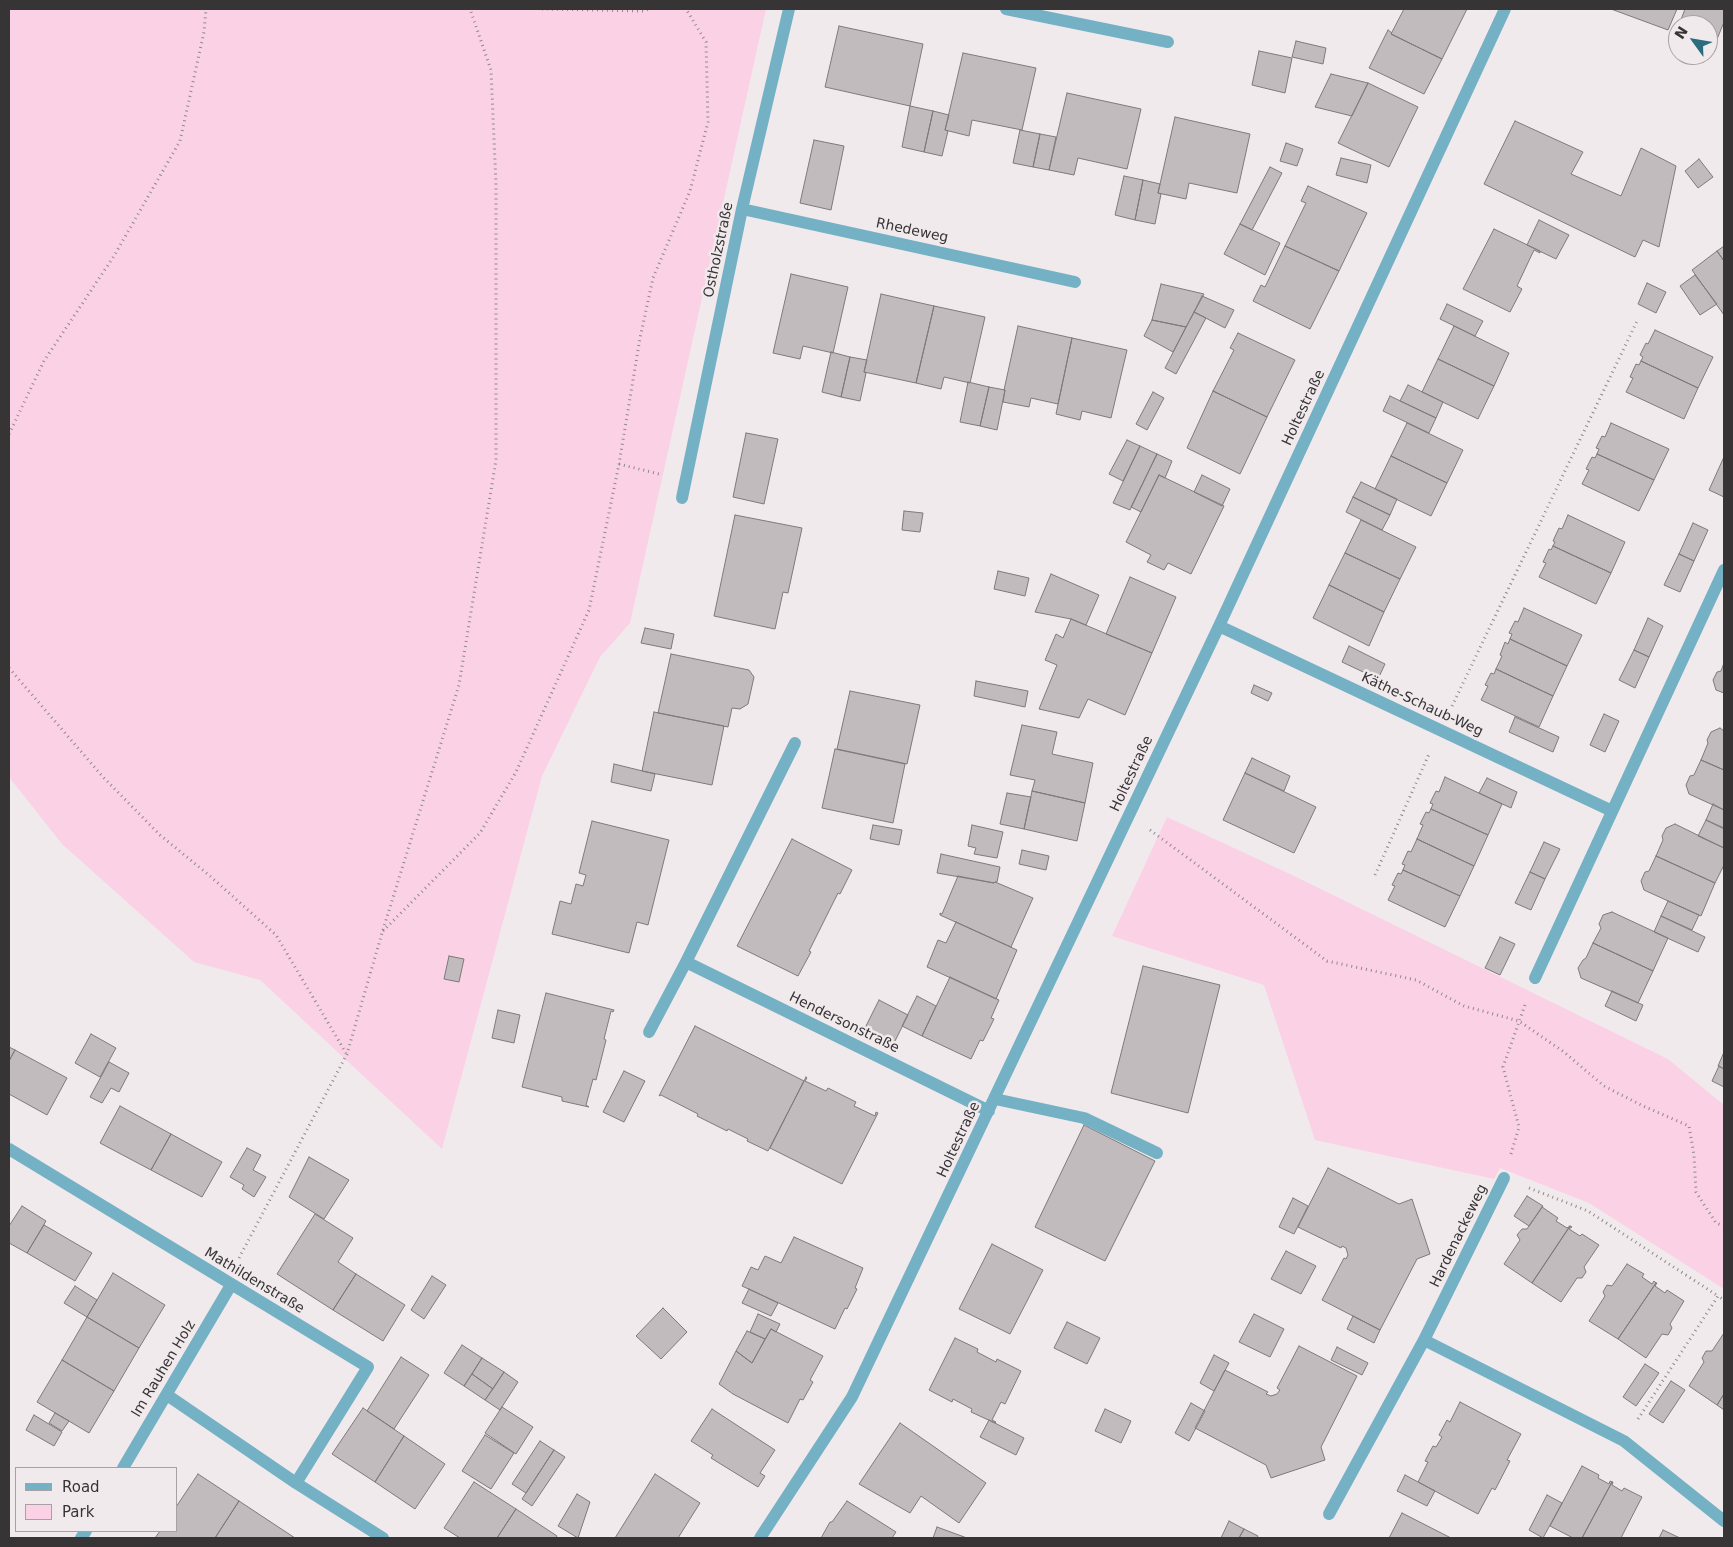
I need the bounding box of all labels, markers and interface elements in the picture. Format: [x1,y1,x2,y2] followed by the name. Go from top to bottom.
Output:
[1668,15,1718,65] north arrow
[1671,23,1691,42] text: N
[701,201,737,299] street label: Ostholzstraße
[874,215,950,247] street label: Rhedeweg
[1279,367,1329,449] street label: Holtestraße
[1358,669,1486,741] street label: Käthe-Schaub-Weg
[1107,733,1157,815] street label: Holtestraße
[786,989,902,1057] street label: Hendersonstraße
[934,1099,984,1181] street label: Holtestraße
[1427,1182,1491,1290] street label: Hardenackeweg
[201,1245,307,1317] street label: Mathildenstraße
[128,1317,200,1421] street label: Im Rauhen Holz
[15,1467,178,1532] legend
[62,1478,100,1496] text: Road
[62,1503,94,1521] text: Park

